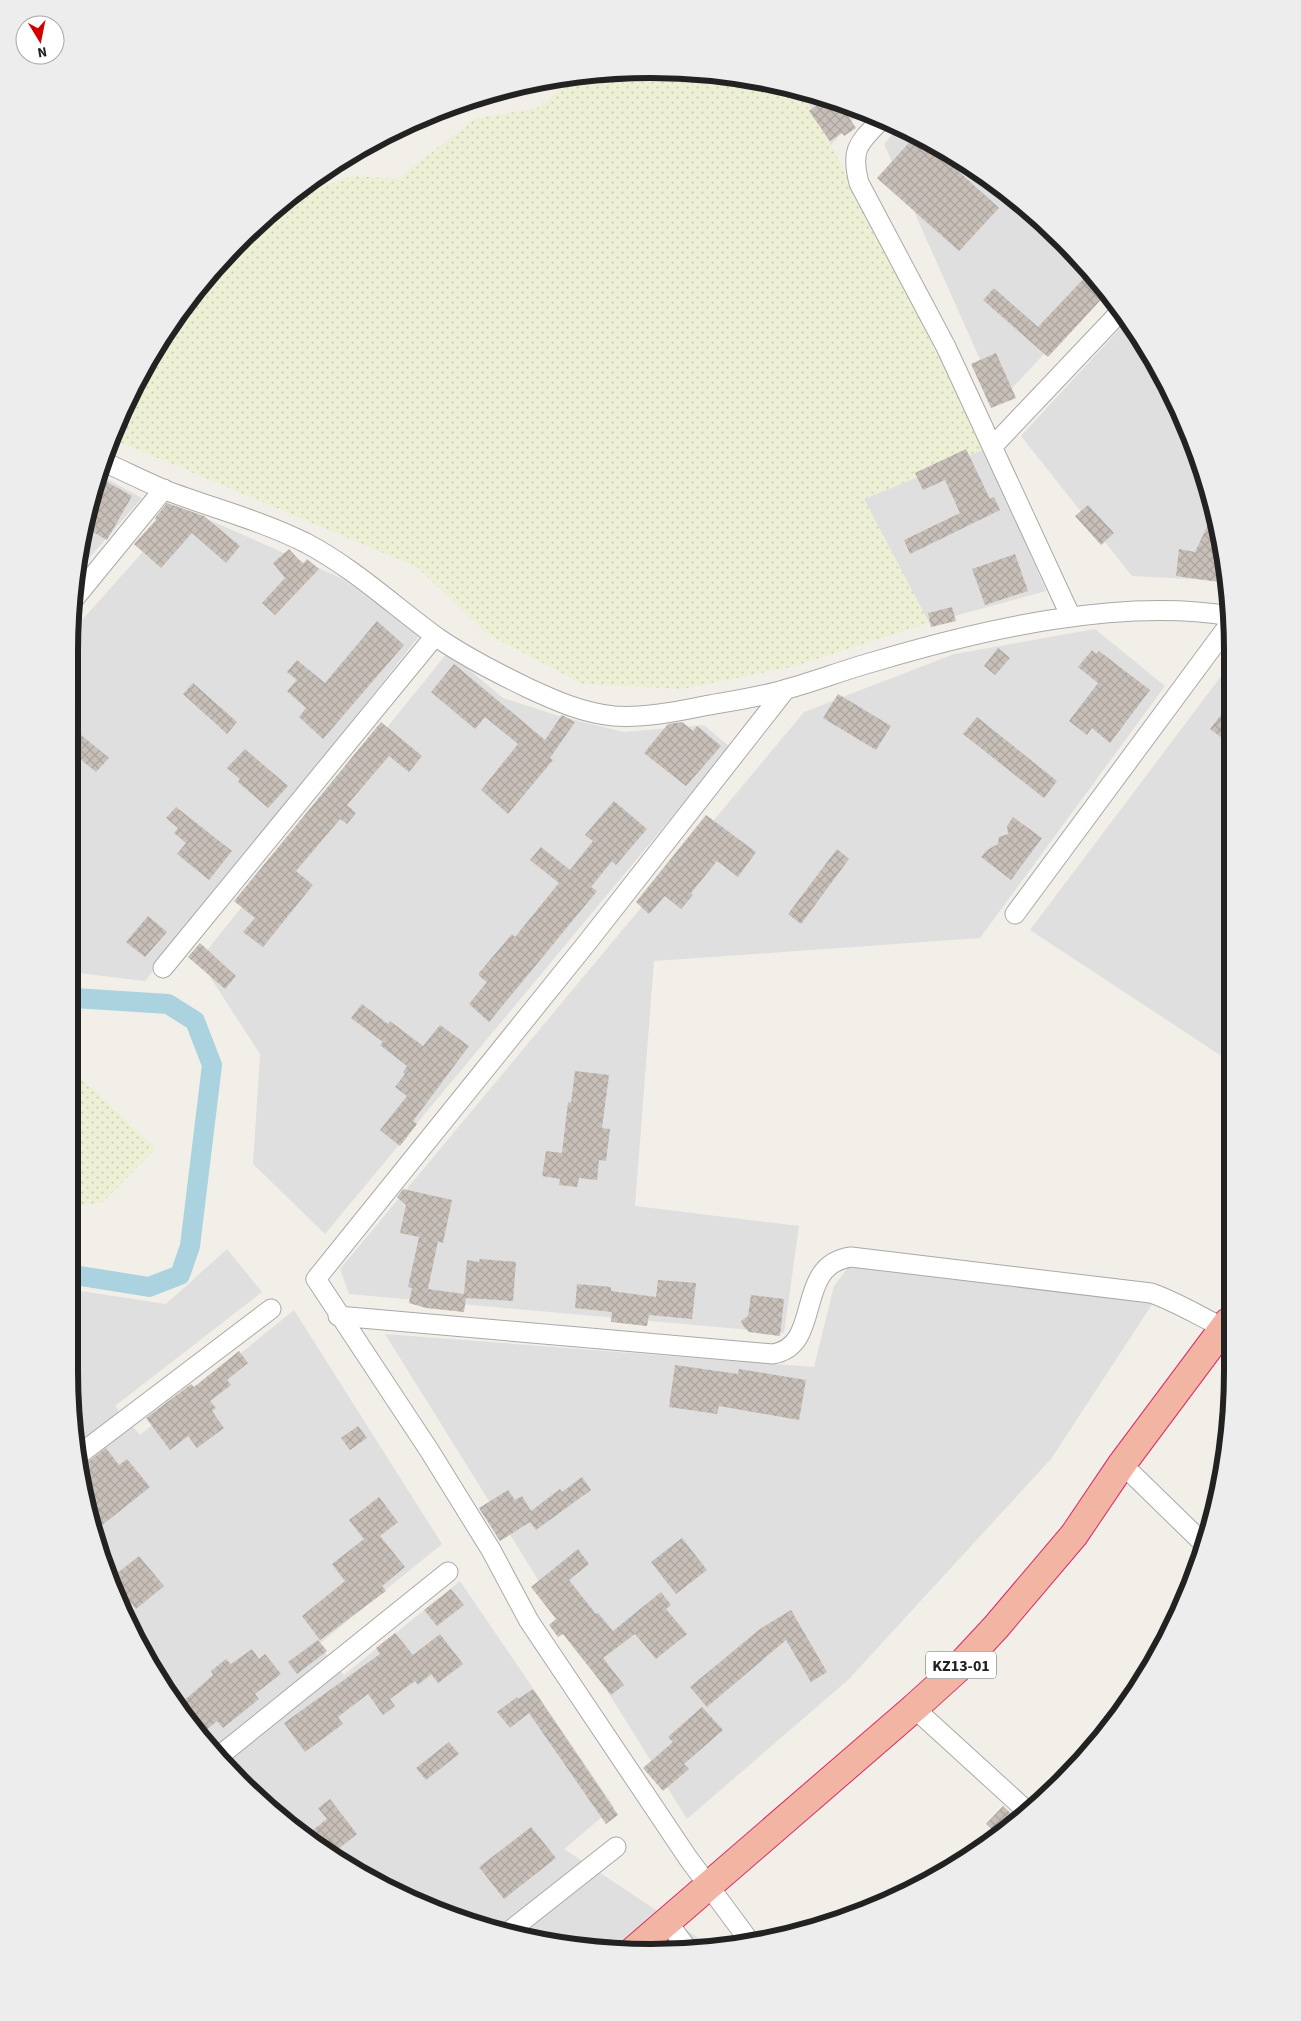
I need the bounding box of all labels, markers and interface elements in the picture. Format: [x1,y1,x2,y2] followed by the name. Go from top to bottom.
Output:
[15,15,65,65] north arrow
[36,41,48,62] text: N
[926,1652,996,1678] road number: KZ13-01

